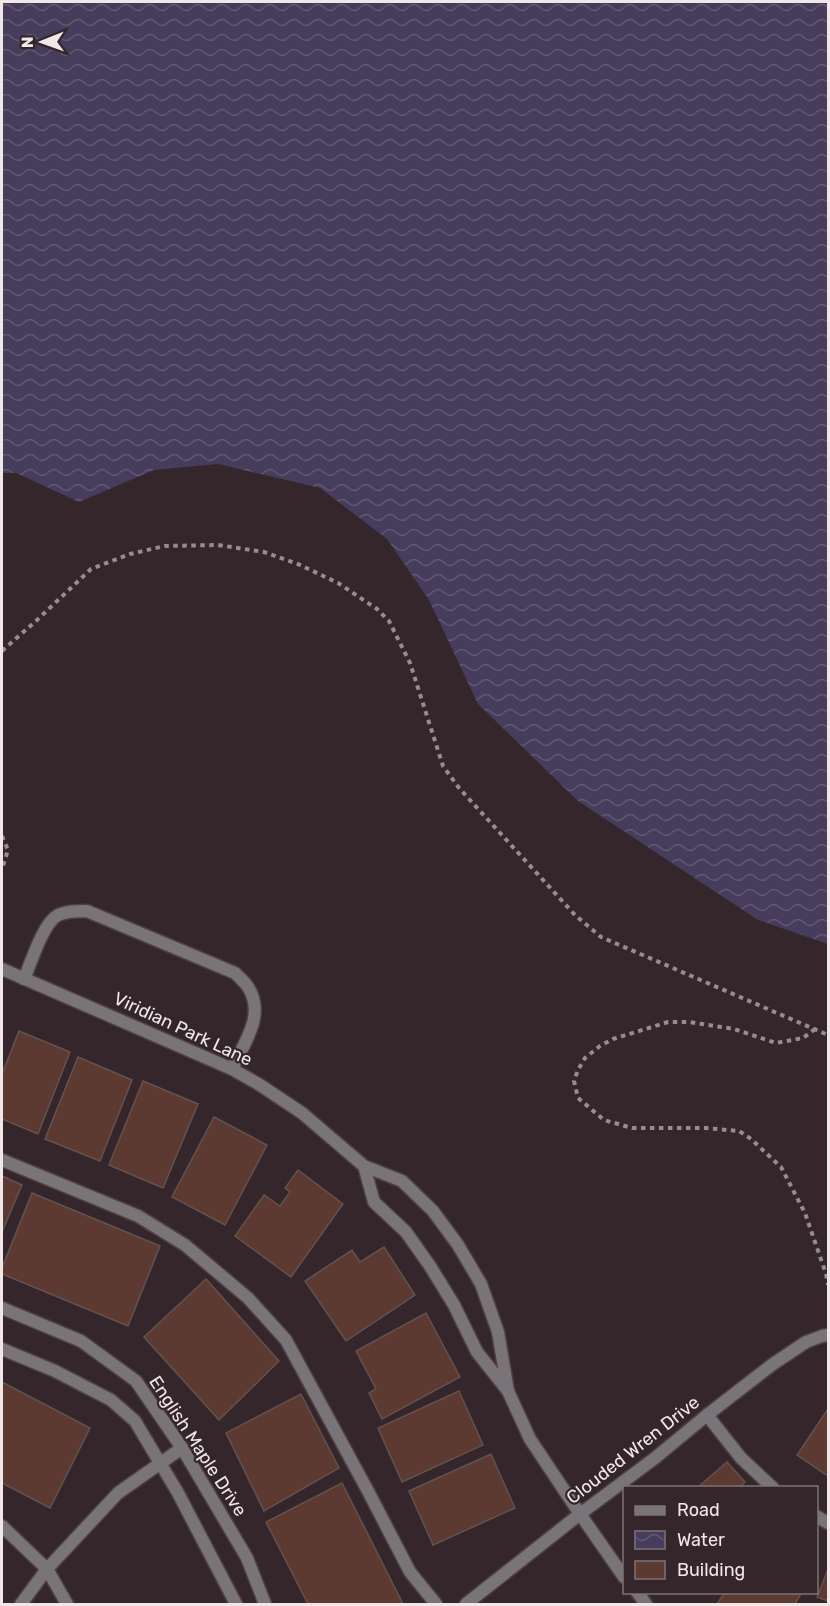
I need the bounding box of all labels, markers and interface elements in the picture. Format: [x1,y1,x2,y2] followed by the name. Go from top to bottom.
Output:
[12,12,72,72] north arrow
[18,36,37,48] text: N
[110,987,256,1071] street label: Viridian Park Lane
[144,1372,252,1520] street label: English Maple Drive
[562,1391,704,1509] street label: Clouded Wren Drive
[623,1486,818,1594] legend
[677,1499,720,1521] text: Road
[677,1529,725,1551] text: Water
[677,1559,745,1581] text: Building

